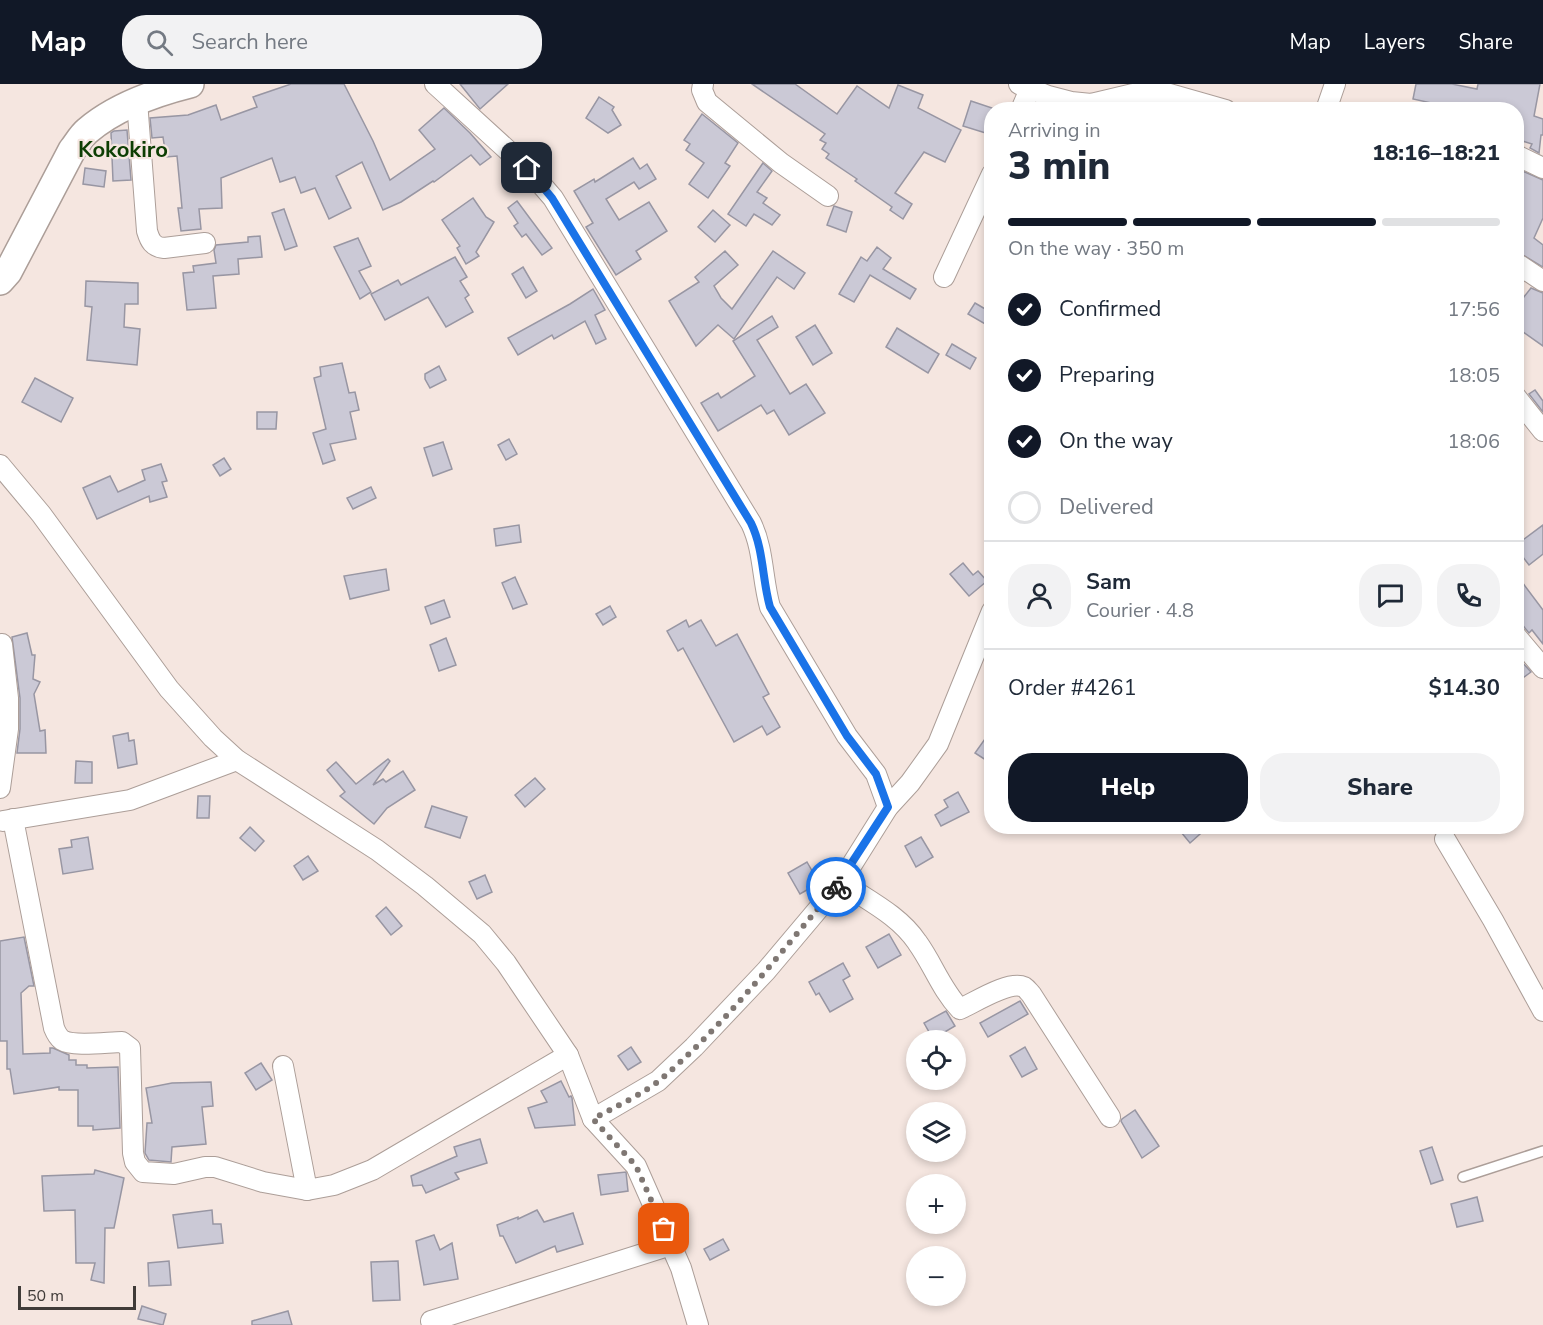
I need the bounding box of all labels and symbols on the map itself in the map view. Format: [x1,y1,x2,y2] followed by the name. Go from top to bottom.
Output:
[78,135,168,165] district label: Kokokiro
[501,142,552,193] pin
[806,857,866,917] courier
[638,1203,689,1254] pin
[18,1283,136,1310] scale bar

